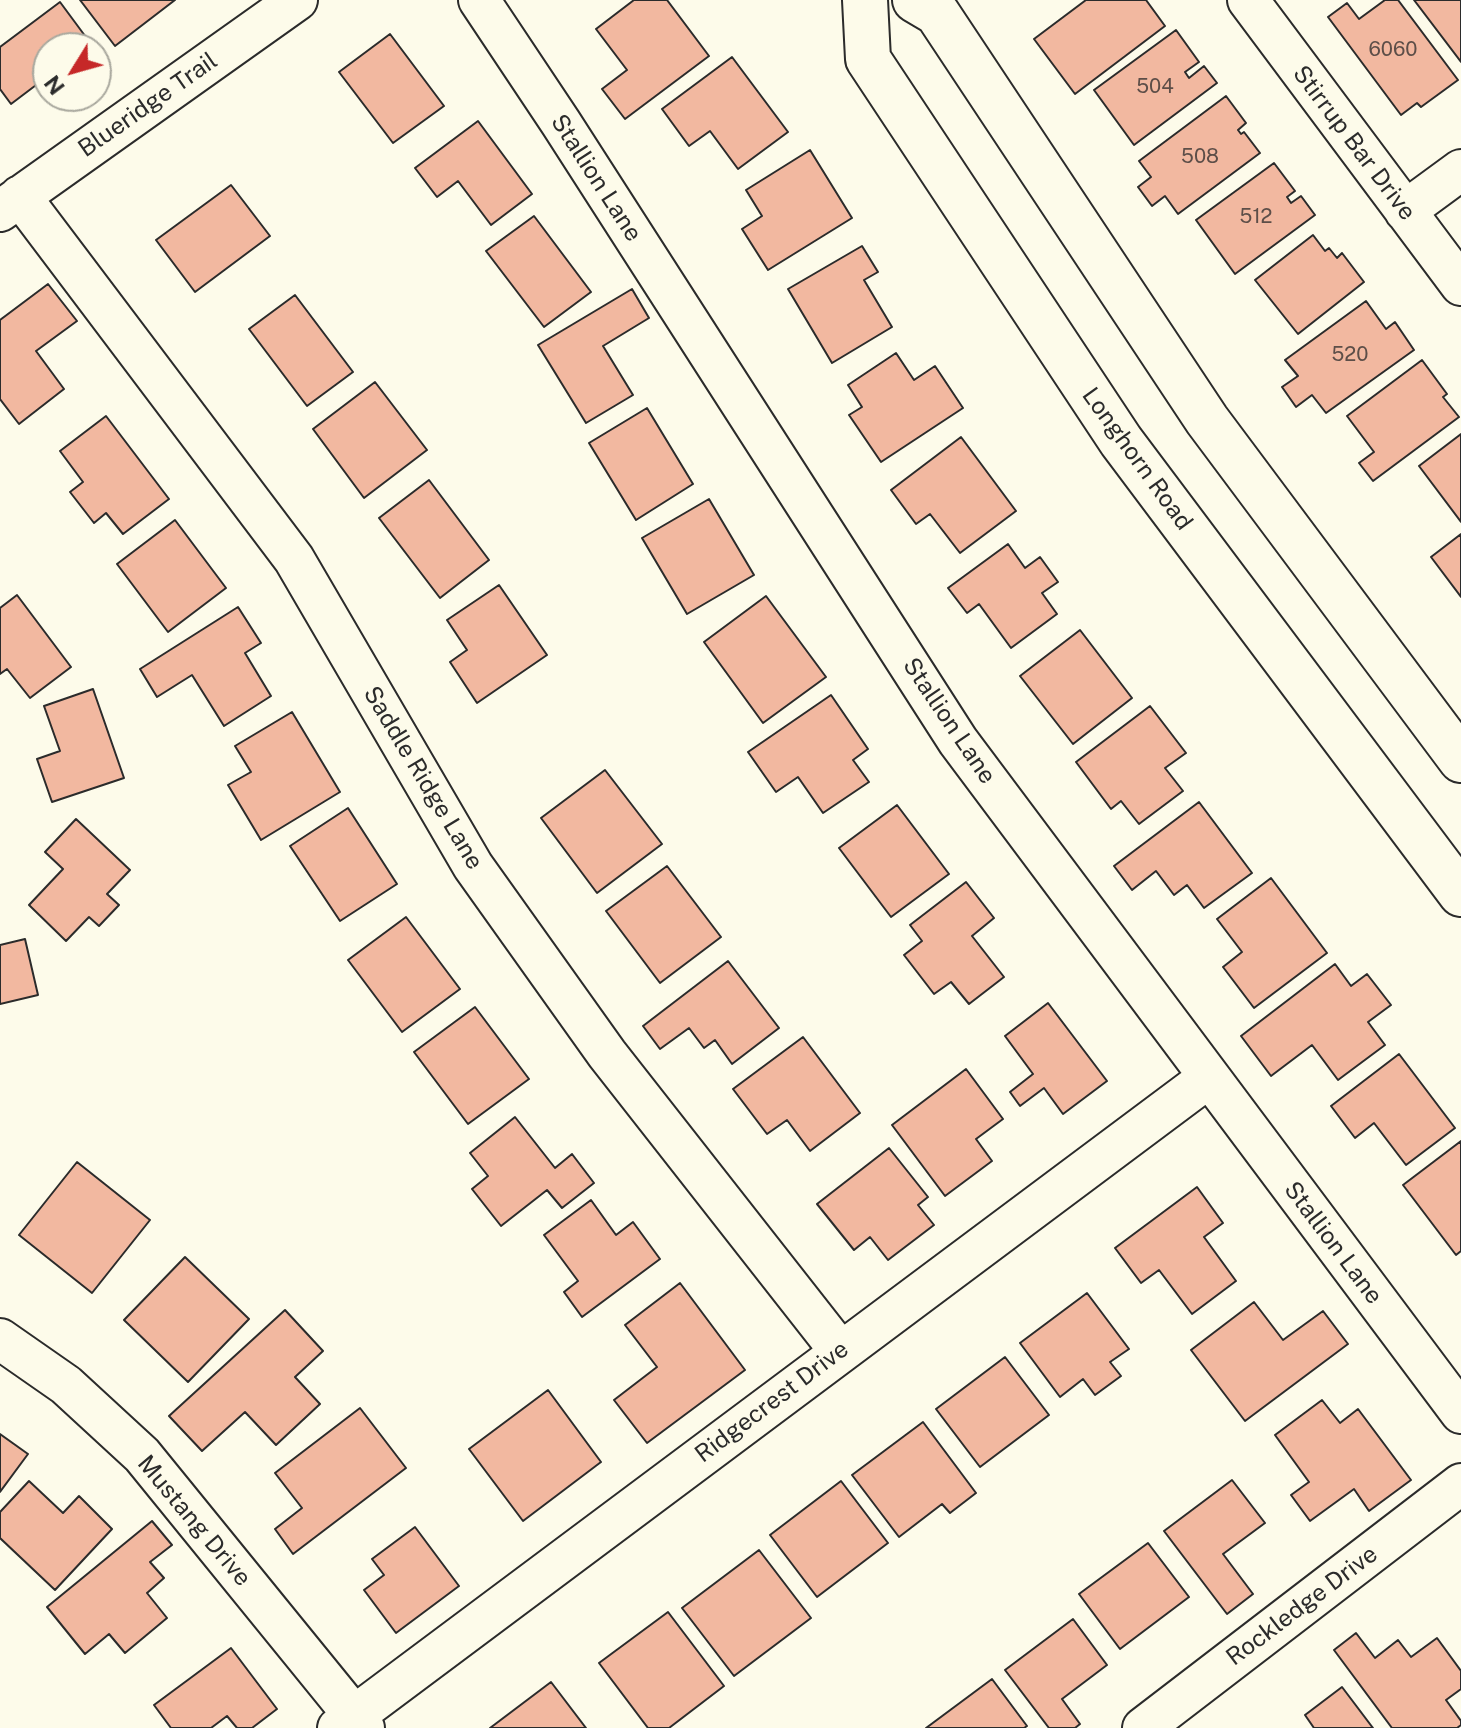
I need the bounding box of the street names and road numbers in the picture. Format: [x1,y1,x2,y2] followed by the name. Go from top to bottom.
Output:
[73,46,223,164] street label: Blueridge Trail
[1287,60,1421,226] street label: Stirrup Bar Drive
[544,109,648,247] street label: Stallion Lane
[1076,382,1198,536] street label: Longhorn Road
[896,653,1002,789] street label: Stallion Lane
[357,681,489,875] street label: Saddle Ridge Lane
[1278,1176,1388,1310] street label: Stallion Lane
[690,1335,854,1469] street label: Ridgecrest Drive
[131,1450,257,1592] street label: Mustang Drive
[1221,1540,1383,1672] street label: Rockledge Drive

